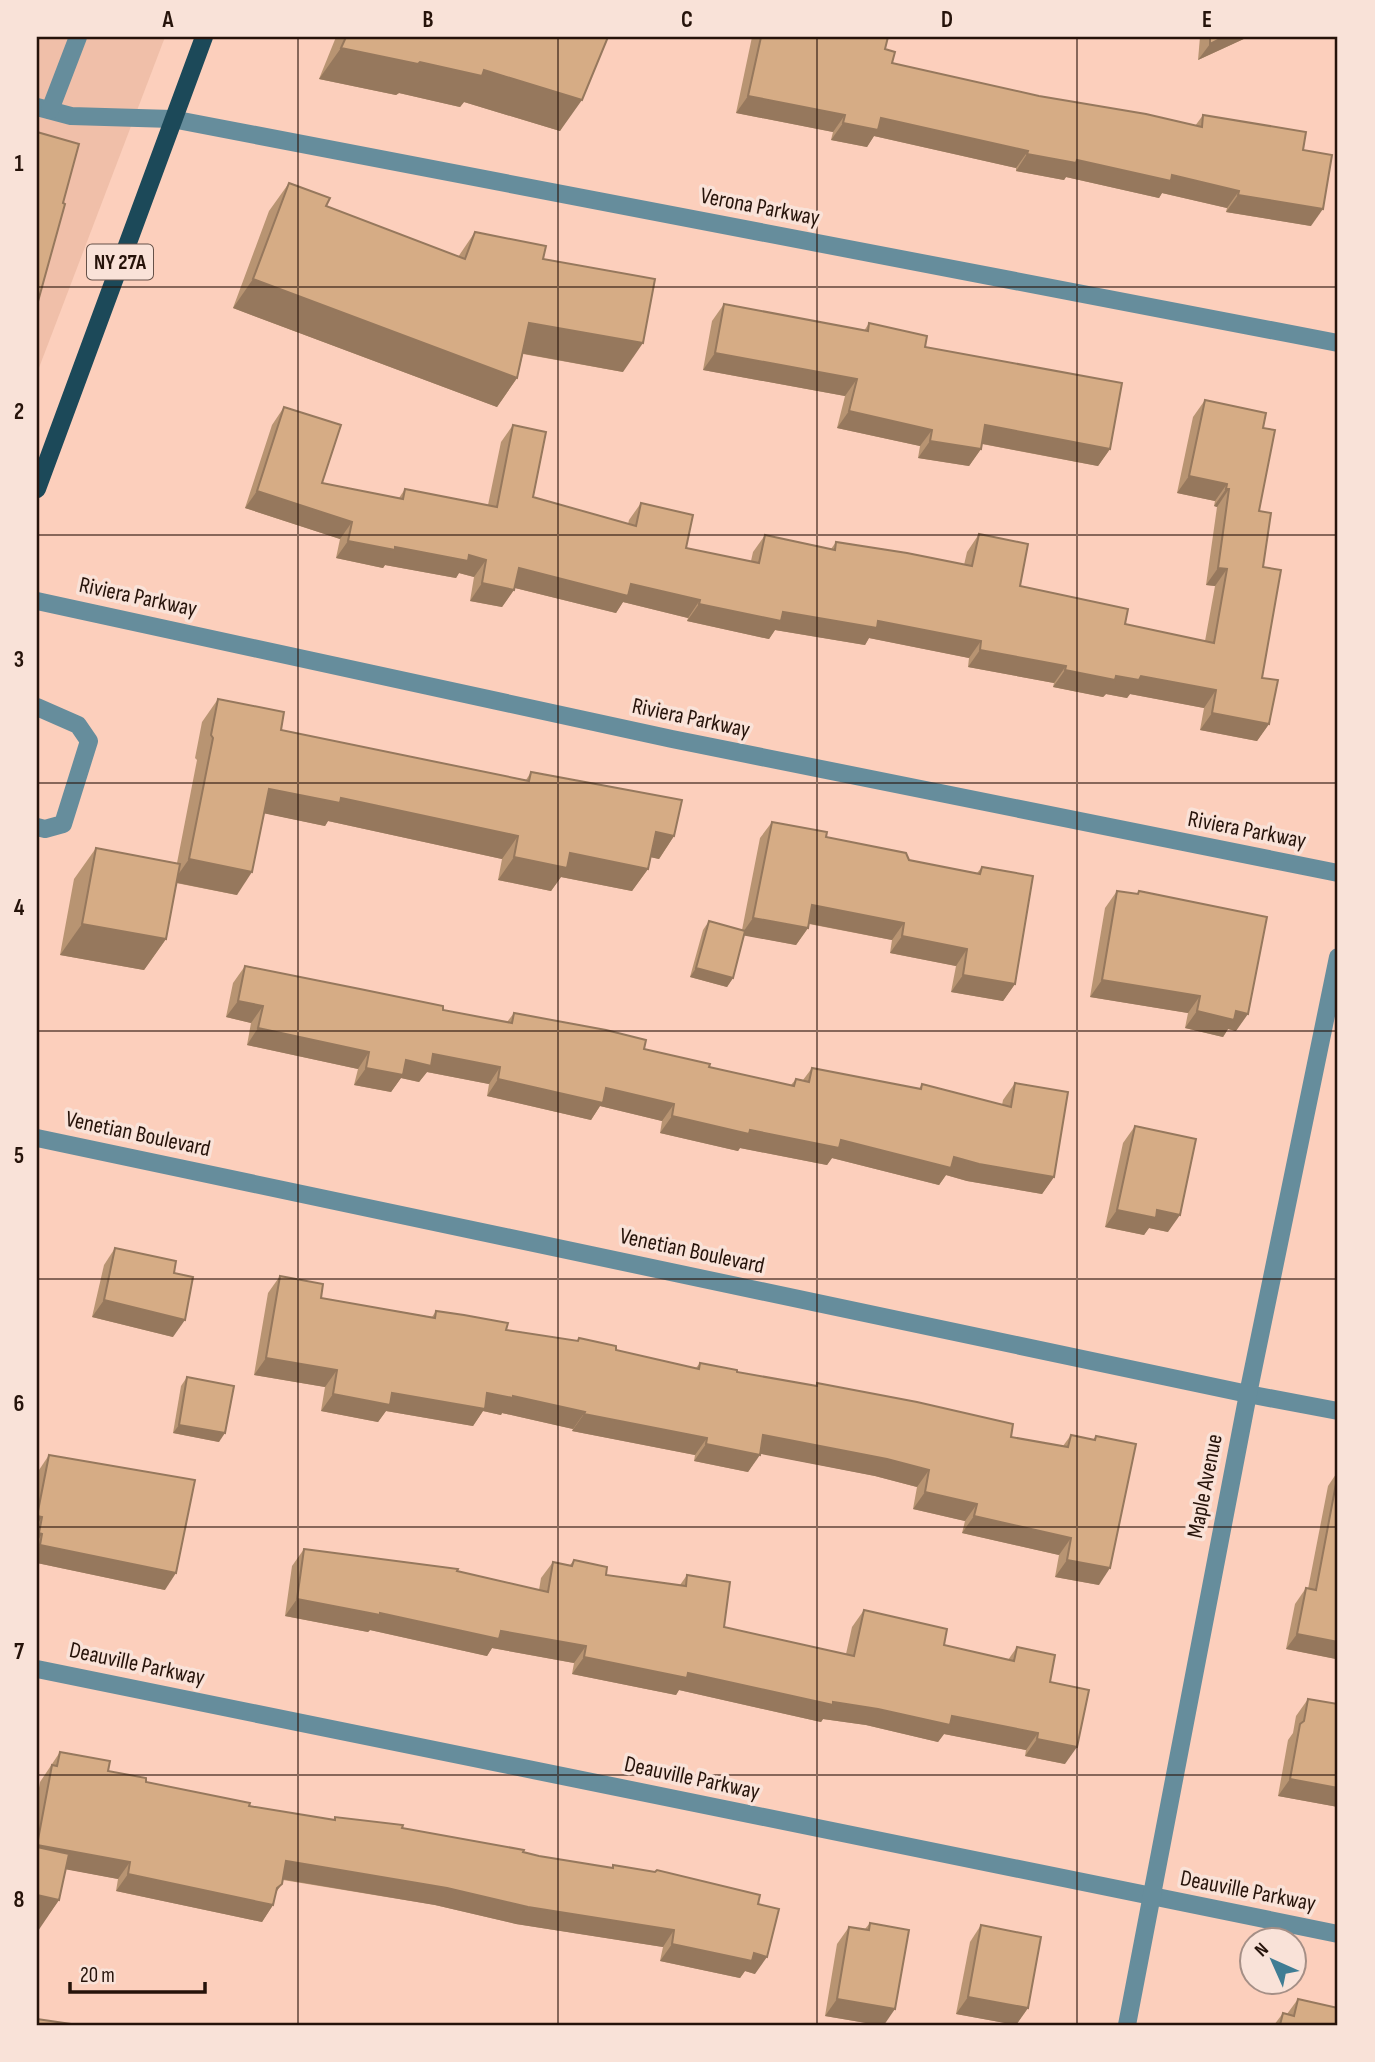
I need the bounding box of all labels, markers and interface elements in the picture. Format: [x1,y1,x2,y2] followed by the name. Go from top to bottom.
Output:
[162,6,175,34] text: A
[423,6,434,34] text: B
[681,6,693,34] text: C
[941,6,953,34] text: D
[1202,6,1212,34] text: E
[14,150,24,178] text: 1
[698,182,822,232] street label: Verona Parkway
[87,244,153,280] road number: NY 27A
[14,398,24,426] text: 2
[76,571,200,623] street label: Riviera Parkway
[14,646,24,674] text: 3
[629,692,753,744] street label: Riviera Parkway
[1185,805,1309,855] street label: Riviera Parkway
[14,894,25,922] text: 4
[63,1105,213,1163] street label: Venetian Boulevard
[14,1142,24,1170] text: 5
[617,1222,767,1280] street label: Venetian Boulevard
[14,1390,24,1418] text: 6
[1181,1432,1229,1540] street label: Maple Avenue
[67,1636,207,1692] street label: Deauville Parkway
[14,1638,24,1666] text: 7
[622,1750,762,1806] street label: Deauville Parkway
[1178,1864,1318,1918] street label: Deauville Parkway
[14,1886,25,1914] text: 8
[1238,1926,1308,1996] north arrow
[1250,1938,1274,1962] text: N
[70,1950,205,1994] scale bar
[80,1963,115,1988] text: 20 m

